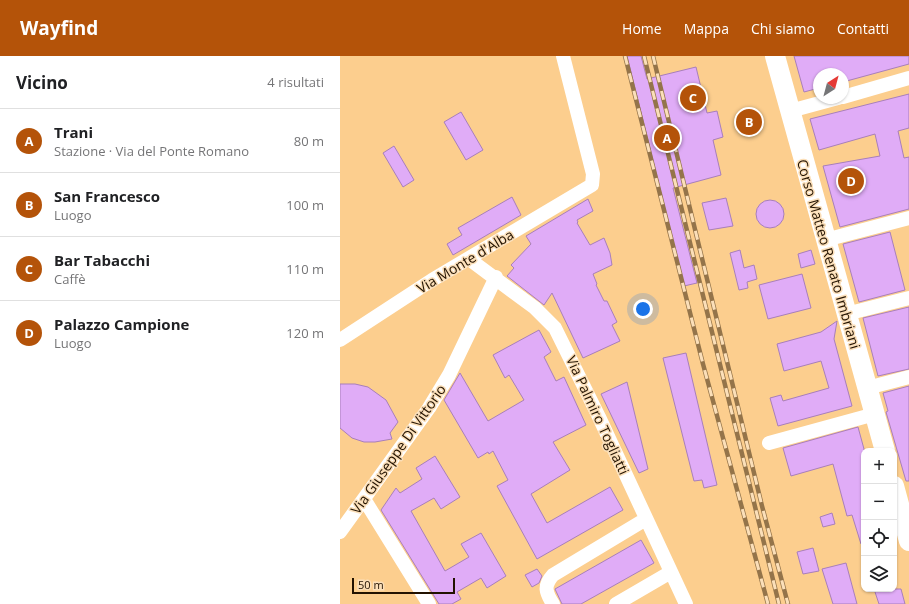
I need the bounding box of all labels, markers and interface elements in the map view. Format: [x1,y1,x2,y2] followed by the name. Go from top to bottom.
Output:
[20,15,98,41] text: Wayfind
[622,19,662,38] text: Home
[684,19,729,38] text: Mappa
[751,19,815,38] text: Chi siamo
[837,19,889,38] text: Contatti
[813,68,849,104] north arrow
[16,71,68,94] text: Vicino
[267,73,324,91] text: 4 risultati
[680,83,706,113] pin: C
[736,107,762,137] pin: B
[54,122,93,142] text: Trani
[654,123,680,153] pin: A
[25,132,33,150] text: A
[294,132,324,150] text: 80 m
[54,142,249,160] text: Stazione · Via del Ponte Romano
[793,157,865,351] street label: Corso Matteo Renato Imbriani
[838,166,864,196] pin: D
[54,186,160,206] text: San Francesco
[25,196,33,214] text: B
[286,196,324,214] text: 100 m
[54,206,91,224] text: Luogo
[413,225,517,297] street label: Via Monte d'Alba
[54,250,150,270] text: Bar Tabacchi
[25,260,33,278] text: C
[286,260,324,278] text: 110 m
[54,270,85,288] text: Caffè
[633,299,653,319] your location
[54,314,189,334] text: Palazzo Campione
[24,324,34,342] text: D
[286,324,324,342] text: 120 m
[54,334,91,352] text: Luogo
[562,352,634,478] street label: Via Palmiro Togliatti
[346,380,450,518] street label: Via Giuseppe Di Vittorio
[861,448,897,592] map controls
[861,448,897,484] button: +
[861,484,897,520] button: −
[861,520,897,556] button: locate
[861,556,897,592] button: layers
[352,576,455,595] scale bar
[358,577,384,592] text: 50 m

